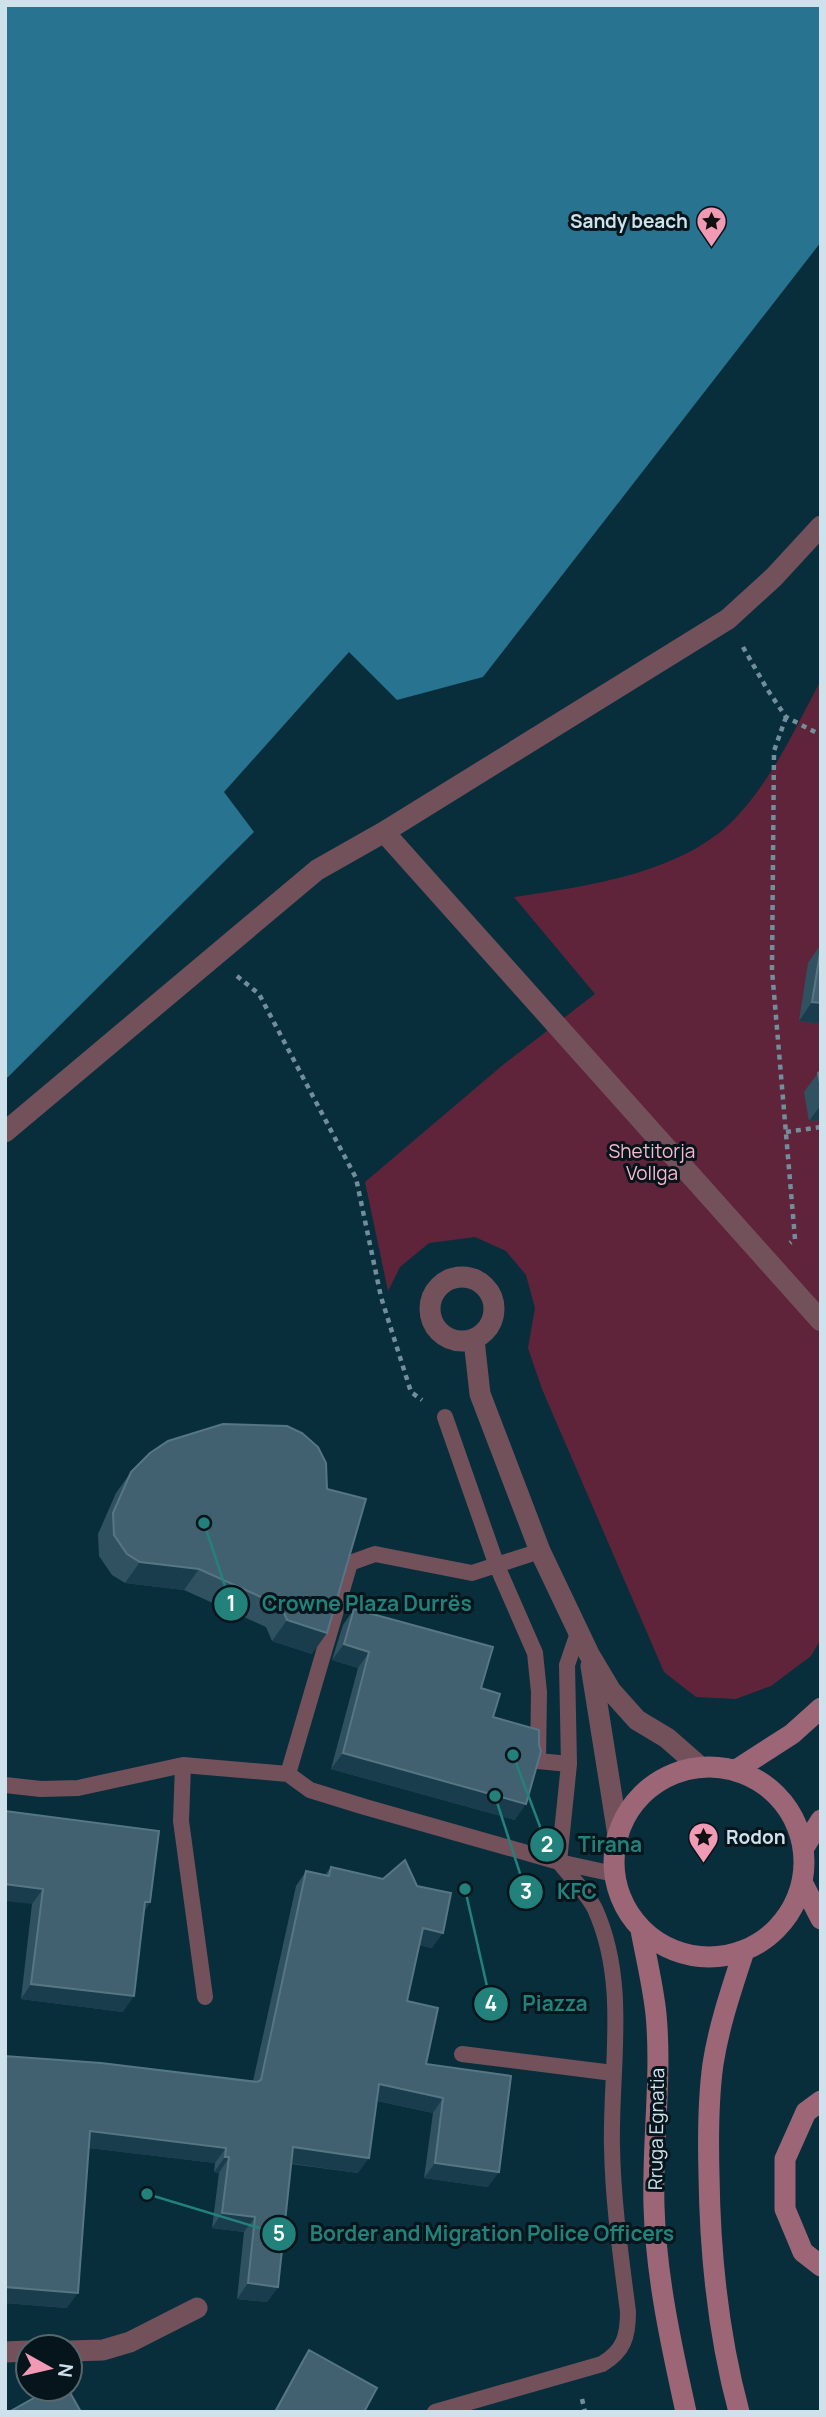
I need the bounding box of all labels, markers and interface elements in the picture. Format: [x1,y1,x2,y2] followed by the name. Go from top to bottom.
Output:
[694,204,728,248] place icon: Sandy beach
[570,208,688,234] place label: Sandy beach
[609,1138,695,1186] park label: Shetitorja Vollga
[213,1583,486,1625] callout: Crowne Plaza Durrës
[226,1589,236,1617] text: 1
[262,1589,472,1617] text: Crowne Plaza Durrës
[686,1820,720,1864] place icon: Rodon
[529,1824,656,1866] callout: Tirana
[726,1824,786,1850] place label: Rodon
[541,1830,553,1858] text: 2
[578,1830,642,1858] text: Tirana
[508,1871,611,1913] callout: KFC
[520,1877,532,1905] text: 3
[557,1877,597,1905] text: KFC
[474,1983,602,2025] callout: Piazza
[485,1989,497,2017] text: 4
[522,1989,588,2017] text: Piazza
[642,2068,670,2190] street label: Rruga Egnatia
[261,2213,689,2255] callout: Border and Migration Police Officers
[273,2219,285,2247] text: 5
[310,2219,674,2247] text: Border and Migration Police Officers
[14,2333,84,2403] north arrow
[52,2362,80,2379] text: N

